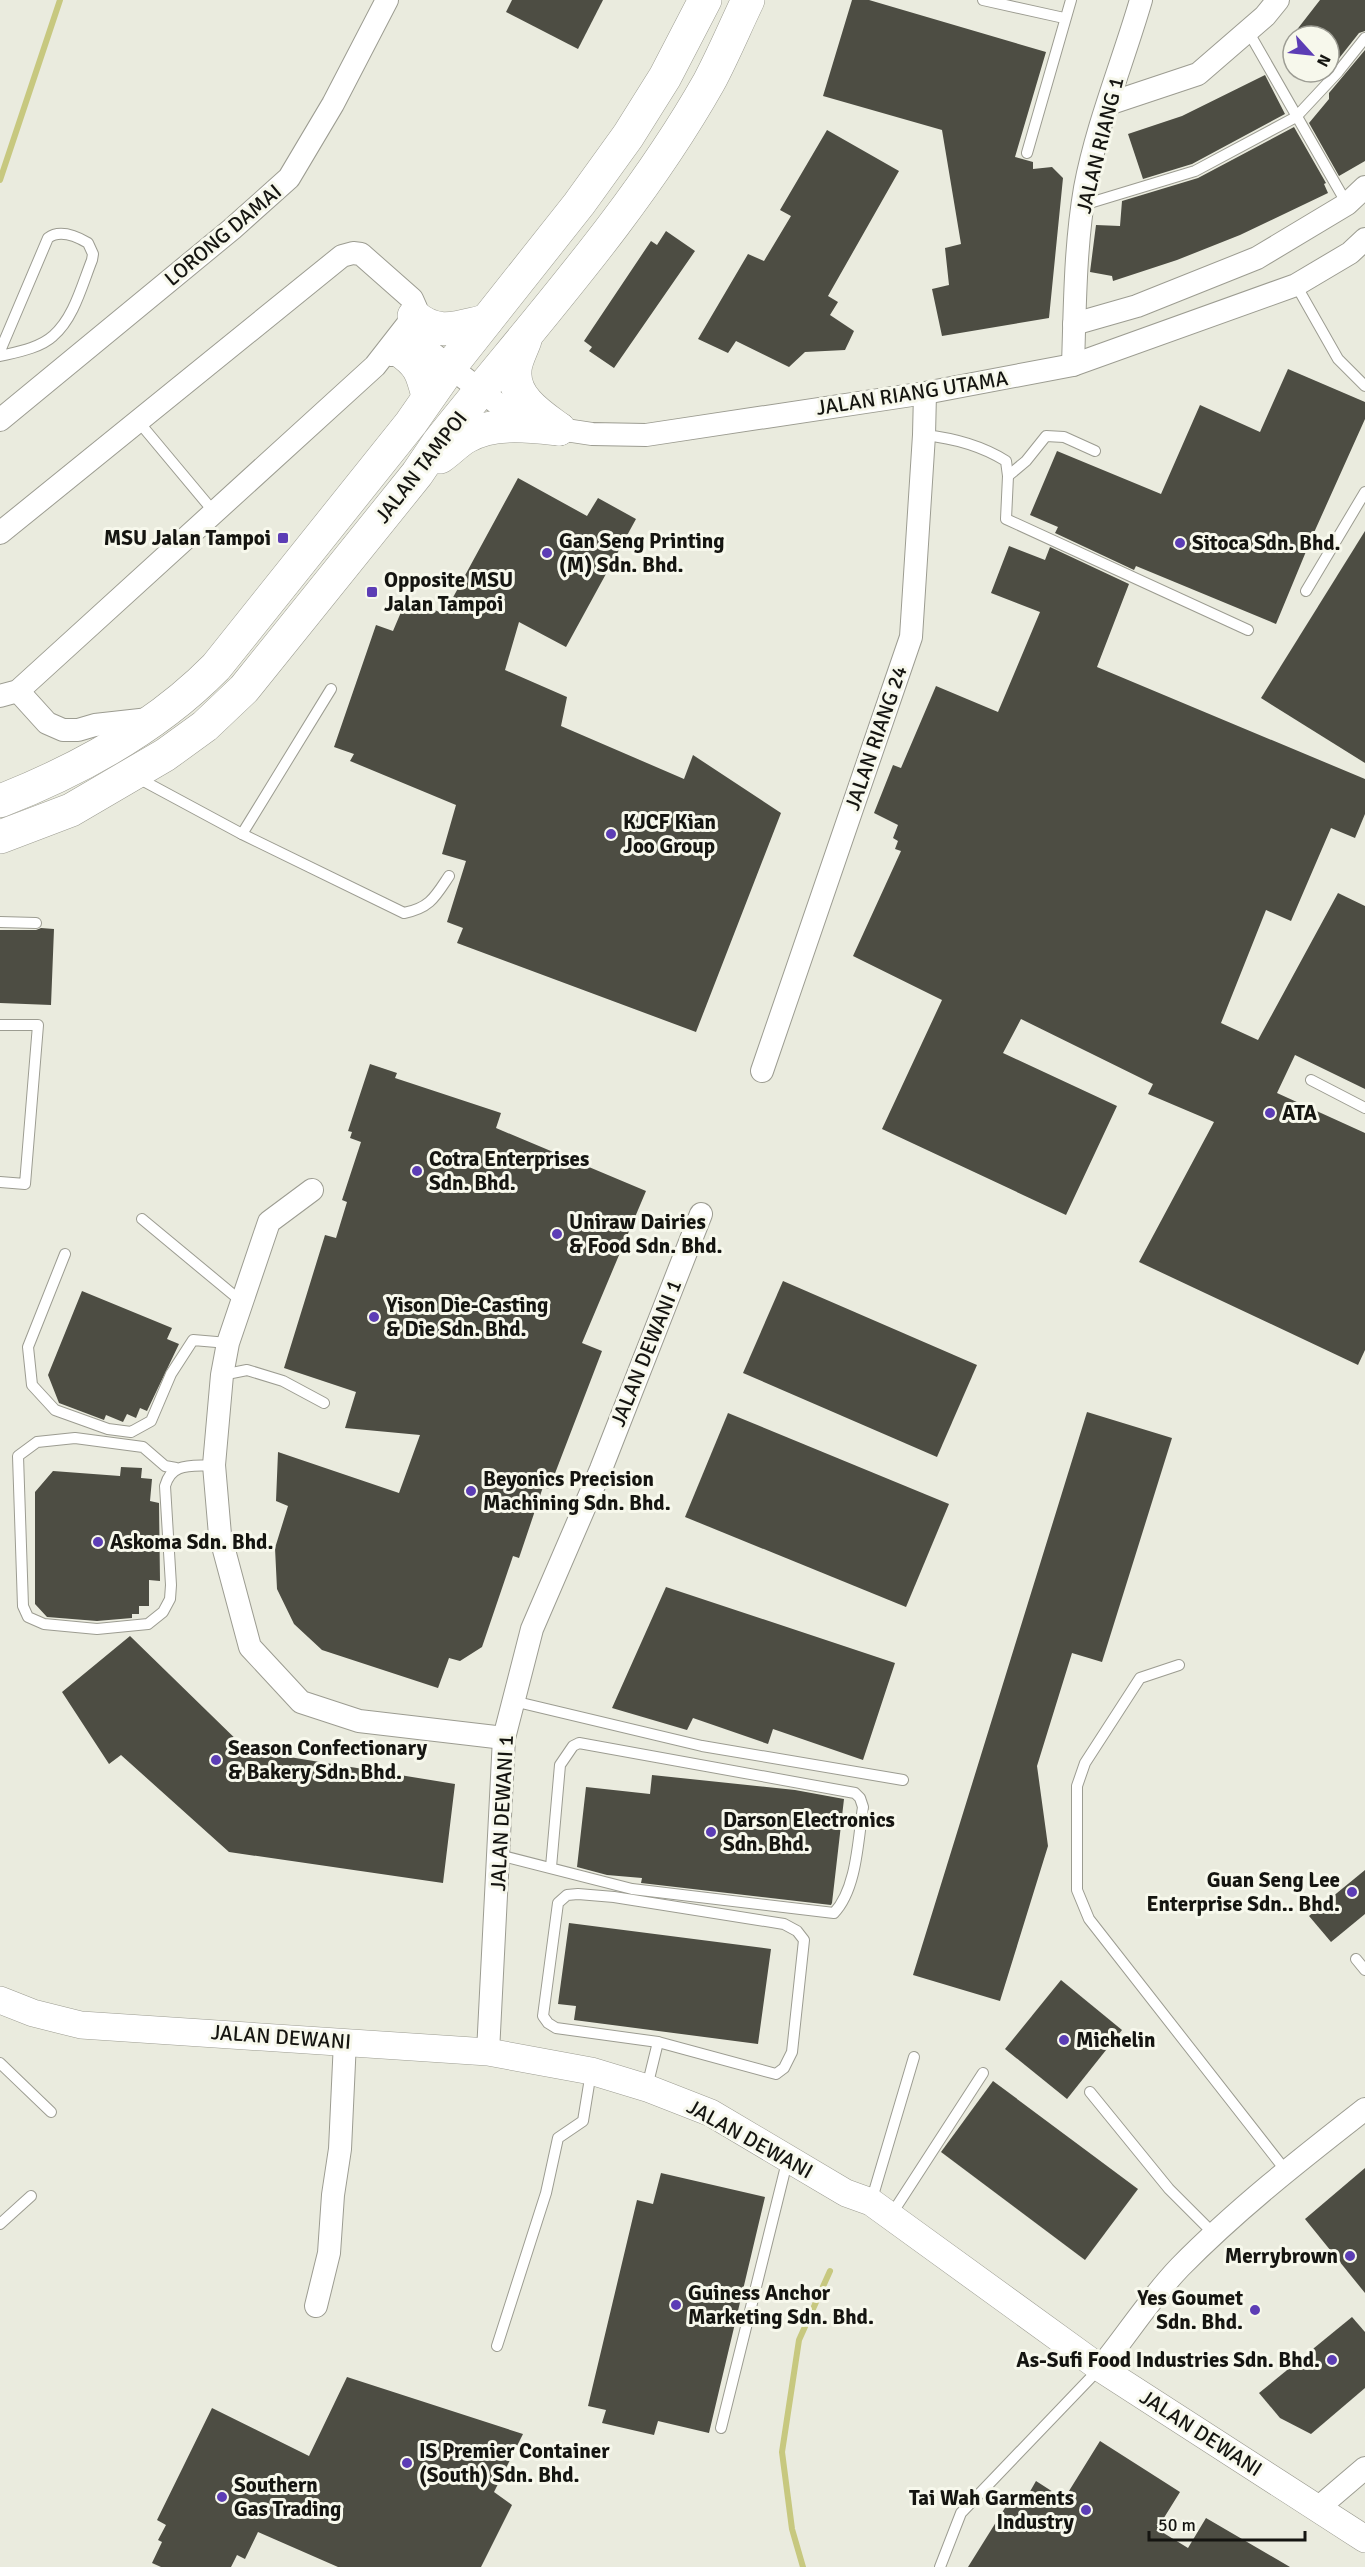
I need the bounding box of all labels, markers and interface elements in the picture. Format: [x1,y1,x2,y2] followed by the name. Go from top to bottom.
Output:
[1281,24,1341,84] north arrow
[1312,51,1335,70] text: N
[1070,74,1130,216] street label: JALAN RIANG 1
[159,178,287,292] street label: LORONG DAMAI
[814,365,1010,421] street label: JALAN RIANG UTAMA
[369,406,473,528] street label: JALAN TAMPOI
[104,525,271,551] place label: MSU Jalan Tampoi
[559,528,725,578] place label: Gan Seng Printing (M) Sdn. Bhd.
[1192,530,1341,556] place label: Sitoca Sdn. Bhd.
[276,531,290,545] marker: MSU Jalan Tampoi
[1173,536,1187,550] marker: Sitoca Sdn. Bhd.
[540,546,554,560] marker: Gan Seng Printing (M) Sdn. Bhd.
[384,567,513,617] place label: Opposite MSU Jalan Tampoi
[365,585,379,599] marker: Opposite MSU Jalan Tampoi
[839,662,913,814] street label: JALAN RIANG 24
[623,809,716,859] place label: KJCF Kian Joo Group
[604,827,618,841] marker: KJCF Kian Joo Group
[1282,1100,1318,1126] place label: ATA
[1263,1106,1277,1120] marker: ATA
[429,1146,589,1196] place label: Cotra Enterprises Sdn. Bhd.
[410,1164,424,1178] marker: Cotra Enterprises Sdn. Bhd.
[569,1209,723,1259] place label: Uniraw Dairies & Food Sdn. Bhd.
[550,1227,564,1241] marker: Uniraw Dairies & Food Sdn. Bhd.
[605,1276,687,1430] street label: JALAN DEWANI 1
[385,1292,548,1342] place label: Yison Die-Casting & Die Sdn. Bhd.
[367,1310,381,1324] marker: Yison Die-Casting & Die Sdn. Bhd.
[483,1466,671,1516] place label: Beyonics Precision Machining Sdn. Bhd.
[464,1484,478,1498] marker: Beyonics Precision Machining Sdn. Bhd.
[110,1529,273,1555] place label: Askoma Sdn. Bhd.
[91,1535,105,1549] marker: Askoma Sdn. Bhd.
[485,1734,519,1892] street label: JALAN DEWANI 1
[228,1735,428,1785] place label: Season Confectionary & Bakery Sdn. Bhd.
[209,1753,223,1767] marker: Season Confectionary & Bakery Sdn. Bhd.
[723,1807,895,1857] place label: Darson Electronics Sdn. Bhd.
[704,1825,718,1839] marker: Darson Electronics Sdn. Bhd.
[1147,1867,1340,1917] place label: Guan Seng Lee Enterprise Sdn.. Bhd.
[1345,1885,1359,1899] marker: Guan Seng Lee Enterprise Sdn.. Bhd.
[210,2019,352,2055] street label: JALAN DEWANI
[1076,2027,1156,2053] place label: Michelin
[1057,2033,1071,2047] marker: Michelin
[682,2094,818,2184] street label: JALAN DEWANI
[1225,2243,1338,2269] place label: Merrybrown
[1343,2249,1357,2263] marker: Merrybrown
[688,2280,874,2330] place label: Guiness Anchor Marketing Sdn. Bhd.
[1136,2285,1243,2335] place label: Yes Goumet Sdn. Bhd.
[669,2298,683,2312] marker: Guiness Anchor Marketing Sdn. Bhd.
[1248,2303,1262,2317] marker: Yes Goumet Sdn. Bhd.
[1016,2347,1320,2373] place label: As-Sufi Food Industries Sdn. Bhd.
[1325,2353,1339,2367] marker: As-Sufi Food Industries Sdn. Bhd.
[1135,2384,1267,2482] street label: JALAN DEWANI
[419,2438,610,2488] place label: IS Premier Container (South) Sdn. Bhd.
[400,2456,414,2470] marker: IS Premier Container (South) Sdn. Bhd.
[234,2472,341,2522] place label: Southern Gas Trading
[909,2485,1075,2535] place label: Tai Wah Garments Industry
[215,2490,229,2504] marker: Southern Gas Trading
[1079,2503,1093,2517] marker: Tai Wah Garments Industry
[1149,2504,1305,2542] scale bar
[1158,2514,1196,2536] text: 50 m

